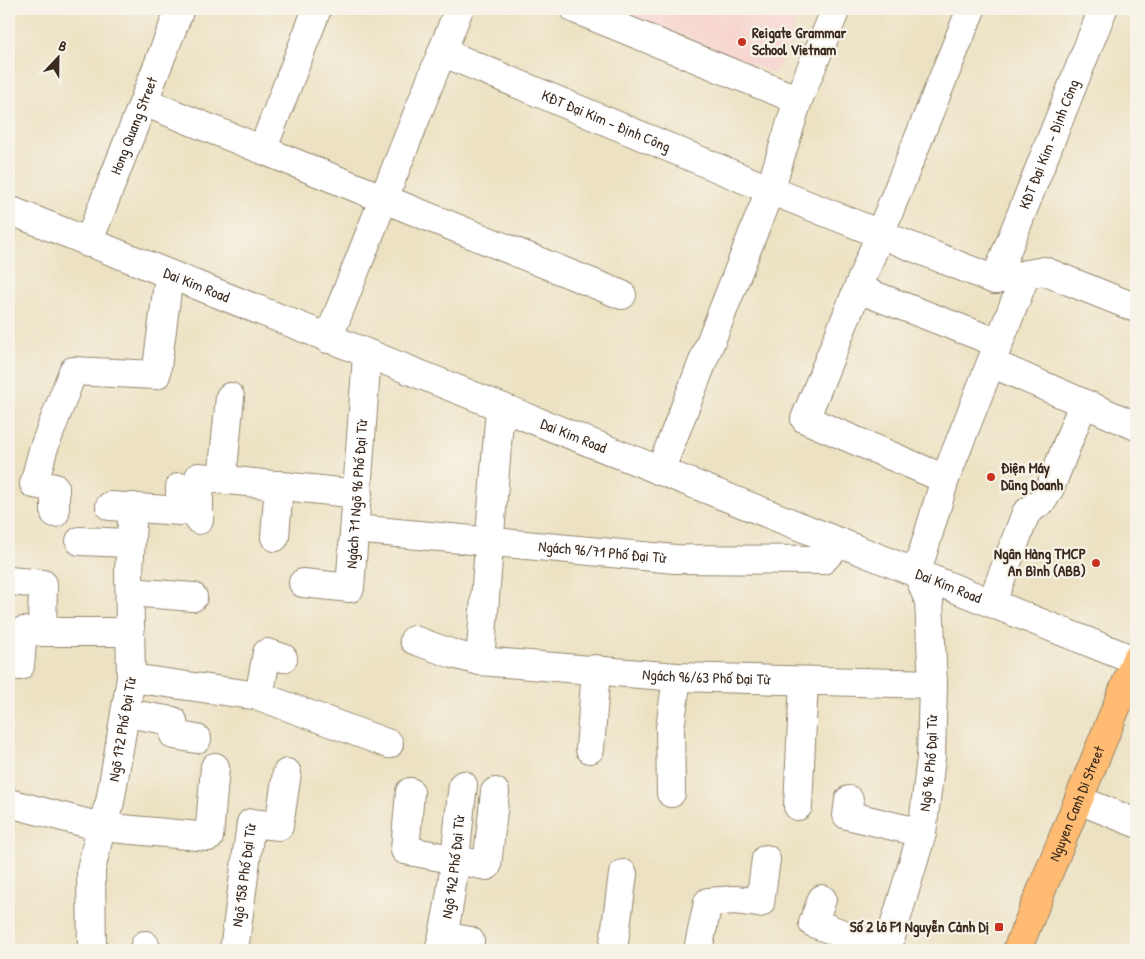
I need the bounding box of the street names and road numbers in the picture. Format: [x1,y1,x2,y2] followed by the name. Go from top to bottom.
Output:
[105,73,163,178] street label: Hong Quang Street
[1013,76,1084,212] street label: KĐT Đại Kim - Định Công
[539,84,674,157] street label: KĐT Đại Kim - Định Công
[161,262,233,307] street label: Dai Kim Road
[538,413,610,458] street label: Dai Kim Road
[340,418,372,569] street label: Ngách 71 Ngõ 96 Phố Đại Từ
[538,535,668,568] street label: Ngách 96/71 Phố Đại Từ
[913,563,985,608] street label: Dai Kim Road
[642,663,772,690] street label: Ngách 96/63 Phố Đại Từ
[103,674,141,783] street label: Ngõ 172 Phố Đại Từ
[914,713,942,813] street label: Ngõ 96 Phố Đại Từ
[1043,742,1110,864] street label: Nguyen Canh Di Street
[436,813,470,920] street label: Ngõ 142 Phố Đại Từ
[226,821,261,928] street label: Ngõ 158 Phố Đại Từ

